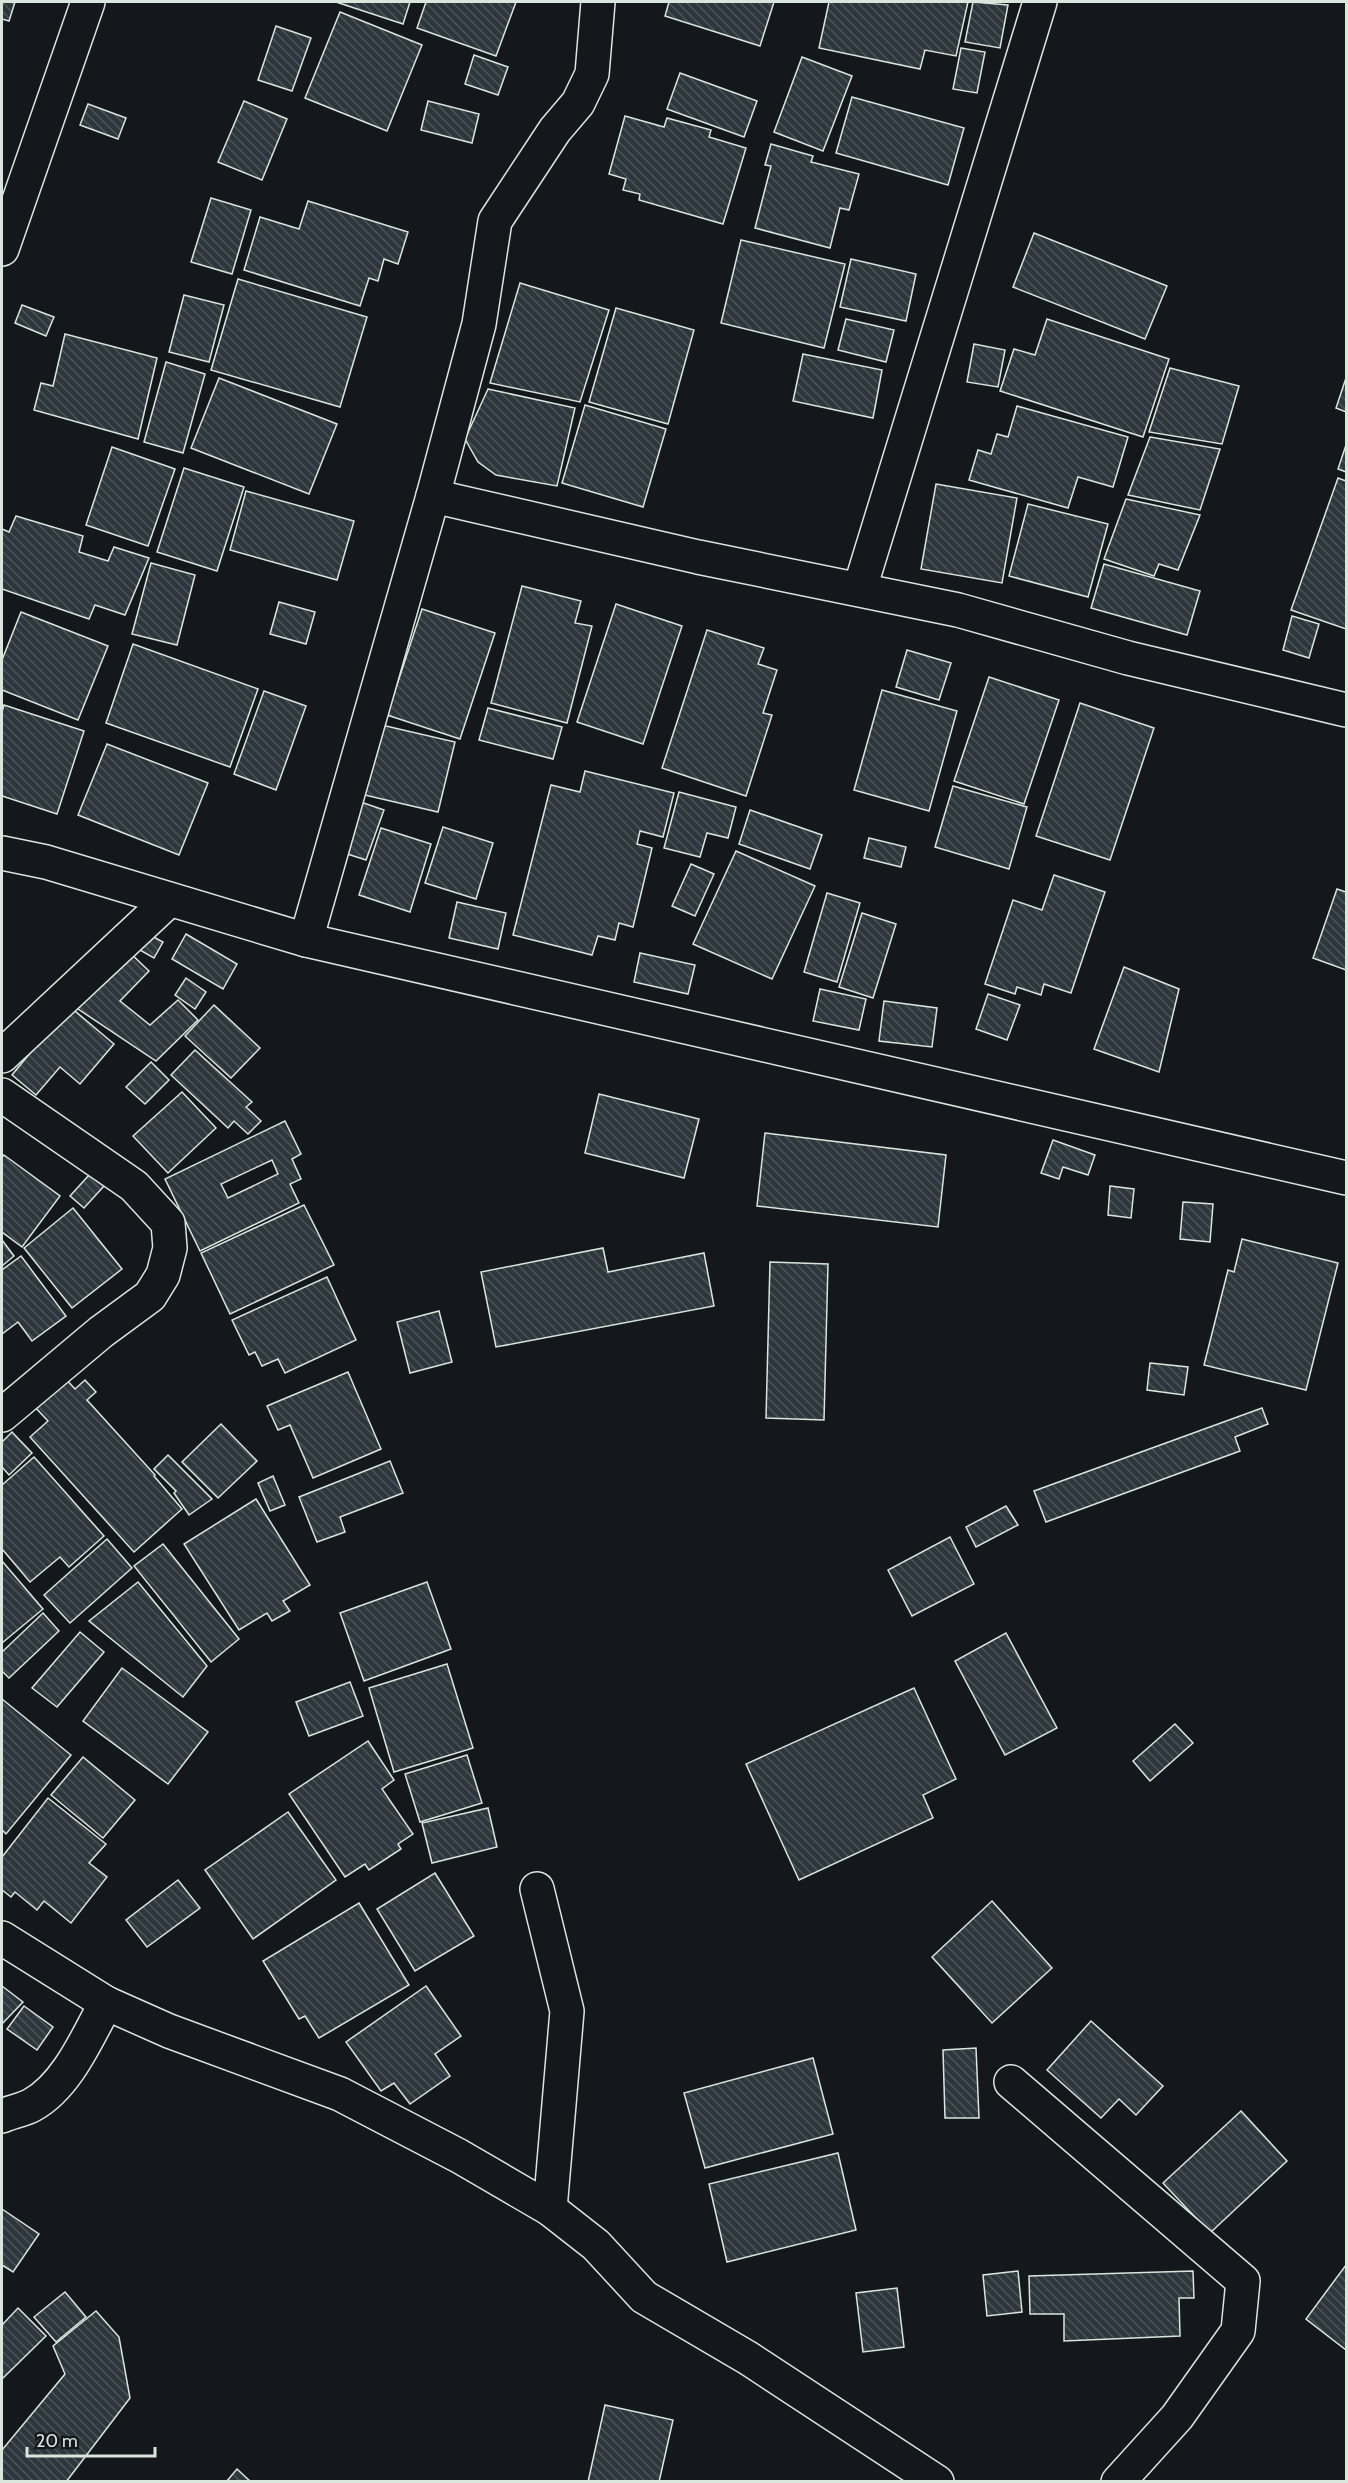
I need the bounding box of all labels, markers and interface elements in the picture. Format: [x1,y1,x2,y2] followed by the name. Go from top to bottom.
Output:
[27,2420,154,2458] scale bar
[36,2430,78,2452] text: 20 m

